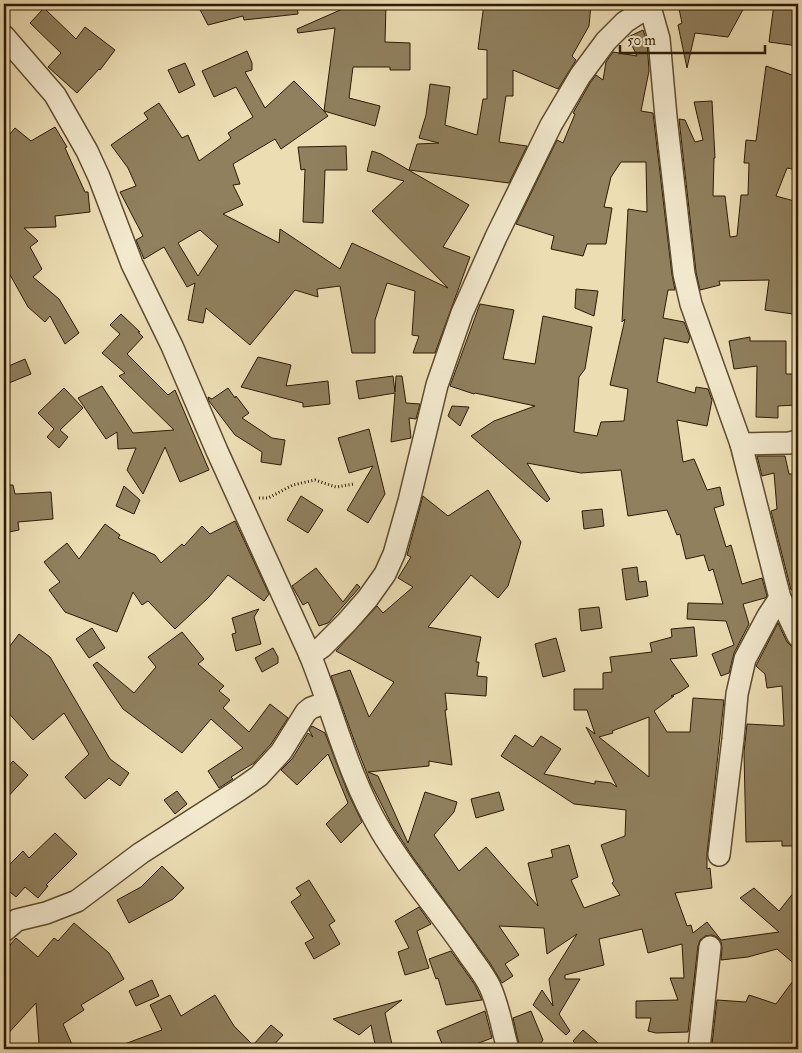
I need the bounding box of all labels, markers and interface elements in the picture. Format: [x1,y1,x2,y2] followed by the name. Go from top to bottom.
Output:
[620,22,764,54] scale bar
[627,31,656,50] text: 50 m

